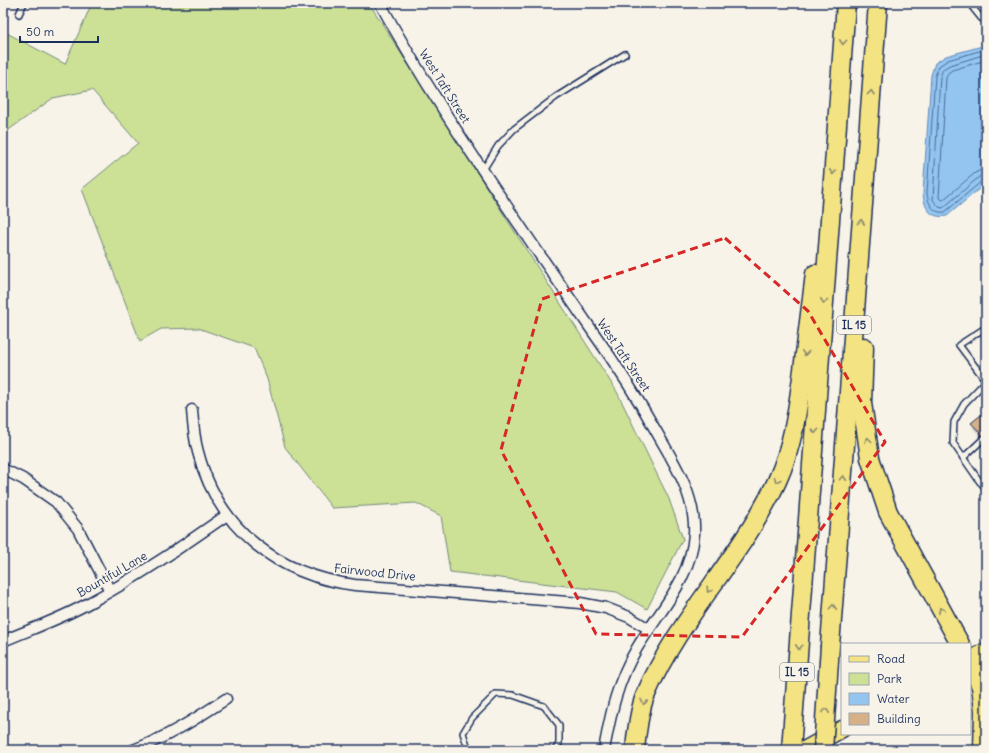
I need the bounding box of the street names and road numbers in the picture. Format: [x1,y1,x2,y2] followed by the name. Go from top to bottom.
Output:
[416,46,474,126] street label: West Taft Street
[594,316,654,394] street label: West Taft Street
[837,316,871,334] road number: IL 15
[74,548,150,600] street label: Bountiful Lane
[333,560,417,584] street label: Fairwood Drive
[780,663,814,681] road number: IL 15

